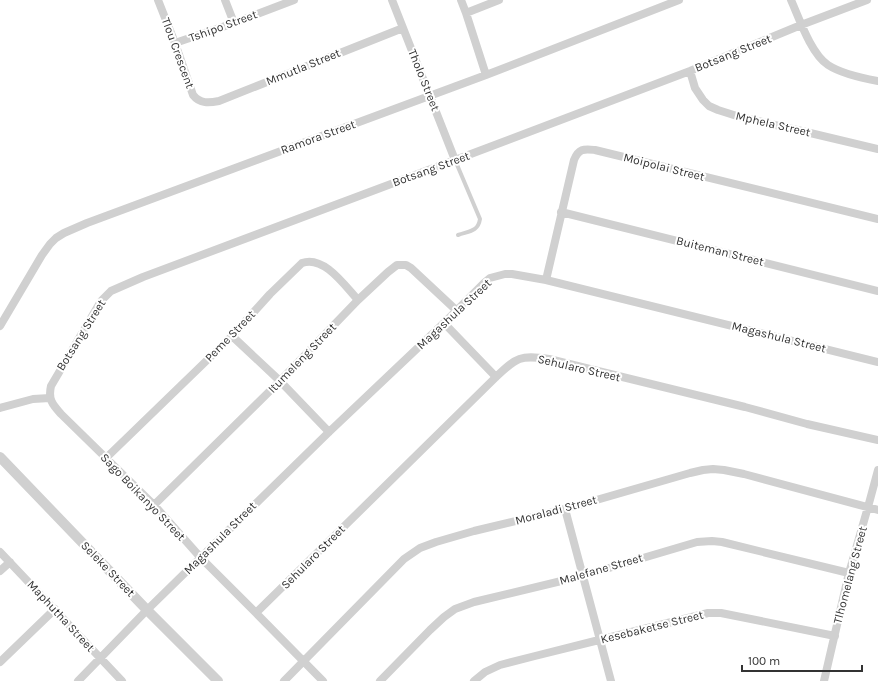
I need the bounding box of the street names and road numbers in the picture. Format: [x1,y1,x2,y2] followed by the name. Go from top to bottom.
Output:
[187,7,259,45] street label: Tshipo Street
[159,16,197,91] street label: Tlou Crescent
[693,31,774,75] street label: Botsang Street
[264,46,343,88] street label: Mmutla Street
[405,47,443,113] street label: Tholo Street
[734,109,812,140] street label: Mphela Street
[279,117,358,157] street label: Ramora Street
[390,148,472,189] street label: Botsang Street
[622,150,707,184] street label: Moipolai Street
[675,233,766,269] street label: Buiteman Street
[414,276,494,352] street label: Magashula Street
[54,296,109,373] street label: Botsang Street
[202,307,258,365] street label: Peme Street
[730,319,828,356] street label: Magashula Street
[265,320,339,396] street label: Itumeleng Street
[536,352,622,384] street label: Sehularo Street
[98,450,189,544] street label: Sago Boikanyo Street
[514,492,599,528] street label: Moraladi Street
[181,499,259,577] street label: Magashula Street
[278,522,348,592] street label: Sehularo Street
[830,524,870,625] street label: Tlhomelang Street
[78,538,138,600] street label: Seleke Street
[558,550,645,588] street label: Malefane Street
[24,577,98,655] street label: Maphutha Street
[599,607,705,647] street label: Kesebaketse Street

